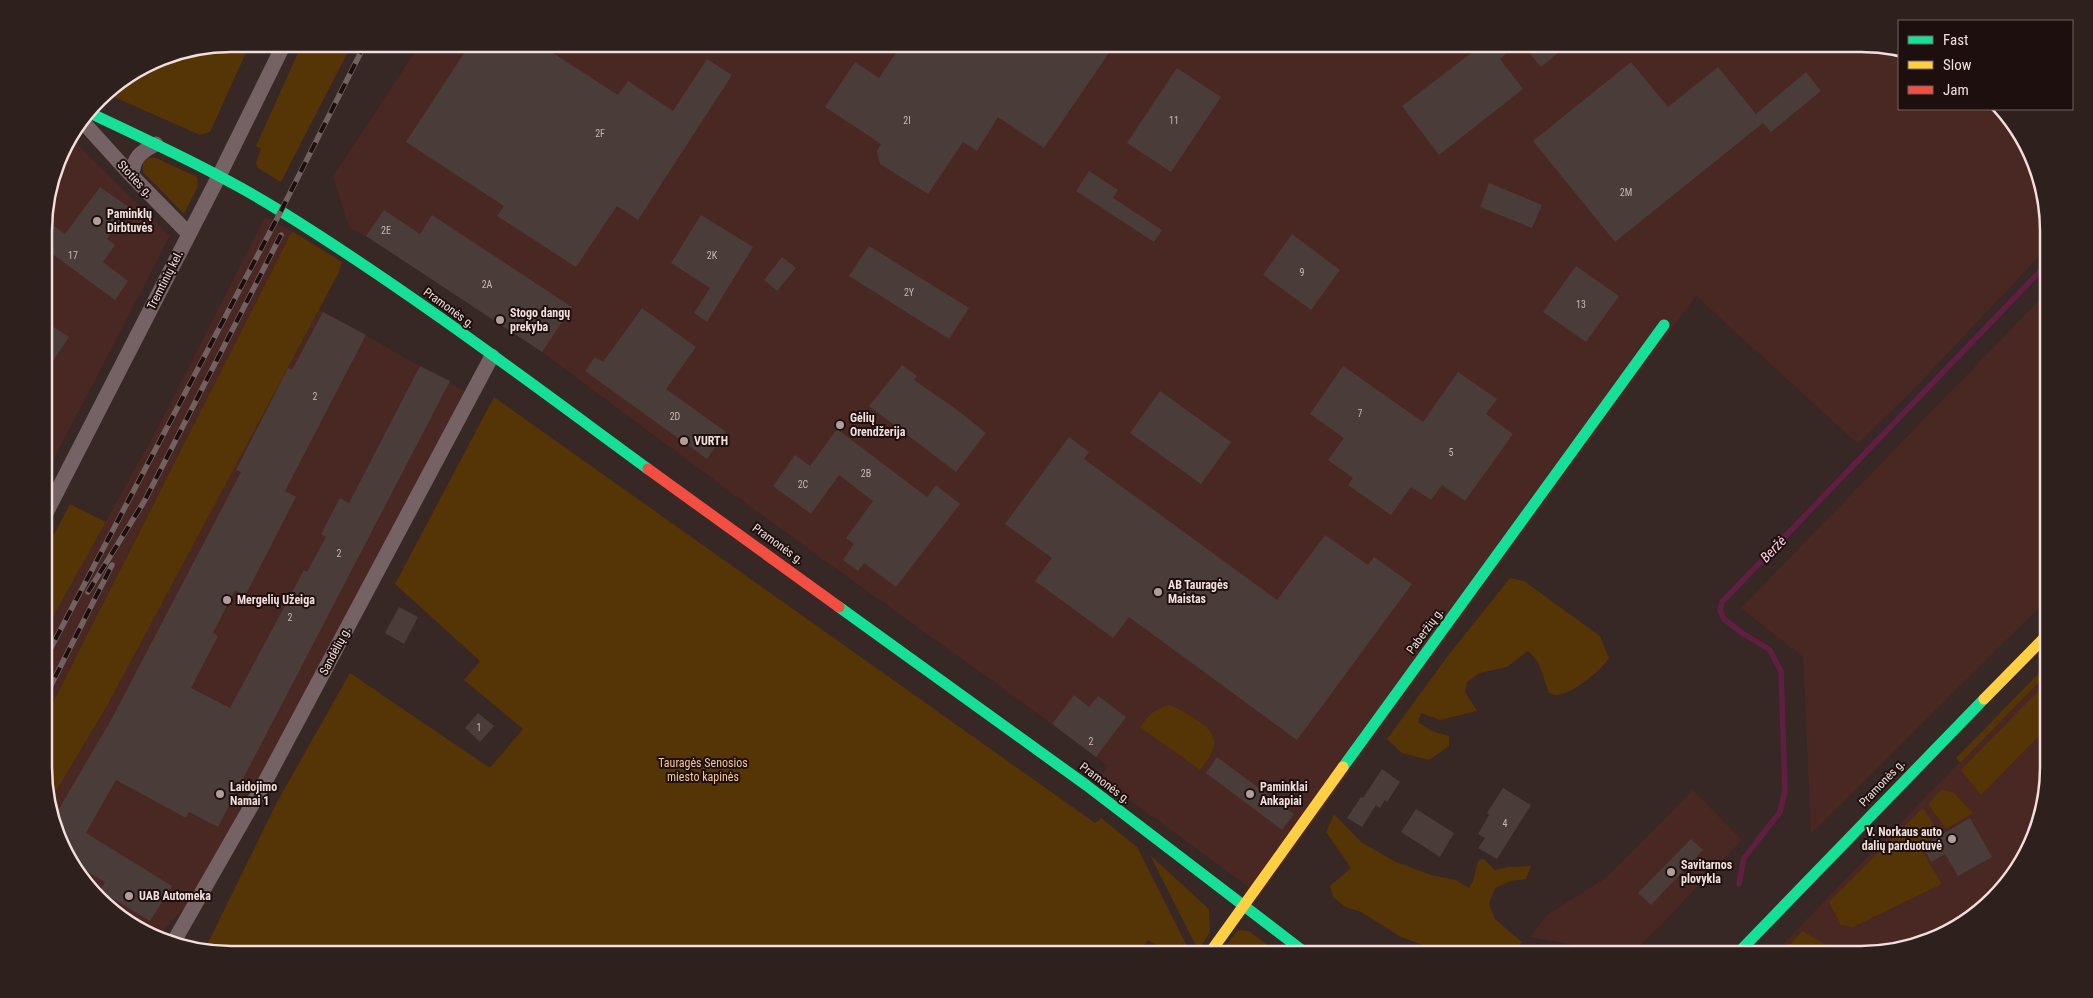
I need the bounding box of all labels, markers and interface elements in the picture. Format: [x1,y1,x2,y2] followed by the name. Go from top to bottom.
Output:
[1898,20,2073,110] legend
[1943,31,1968,49] text: Fast
[1943,56,1972,74] text: Slow
[1943,81,1969,99] text: Jam
[903,115,911,126] house number: 2I
[1169,115,1179,126] house number: 11
[595,128,605,139] house number: 2F
[115,158,155,200] street label: Stoties g.
[1620,187,1632,198] house number: 2M
[107,207,153,235] place label: Paminklų Dirbtuvės
[91,215,103,227] marker: Paminklų Dirbtuvės
[381,225,391,236] house number: 2E
[144,248,186,312] street label: Tremtinių kel.
[68,250,78,261] house number: 17
[707,250,718,261] house number: 2K
[1300,267,1305,278] house number: 9
[482,279,493,290] house number: 2A
[421,285,477,331] street label: Pramonės g.
[904,287,915,298] house number: 2Y
[1576,299,1586,310] house number: 13
[510,306,570,334] place label: Stogo dangų prekyba
[494,314,506,326] marker: Stogo dangų prekyba
[313,391,318,402] house number: 2
[1358,408,1363,419] house number: 7
[670,411,681,422] house number: 2D
[850,411,906,439] place label: Gėlių Orendžerija
[834,419,846,431] marker: Gėlių Orendžerija
[694,434,728,448] place label: VURTH
[678,435,690,447] marker: VURTH
[1449,447,1454,458] house number: 5
[861,468,871,479] house number: 2B
[798,479,809,490] house number: 2C
[750,521,806,567] street label: Pramonės g.
[1757,533,1789,565] water label: Beržė
[337,548,342,559] house number: 2
[1168,578,1229,606] place label: AB Tauragės Maistas
[1152,586,1164,598] marker: AB Tauragės Maistas
[237,593,315,607] place label: Mergelių Užeiga
[221,594,233,606] marker: Mergelių Užeiga
[1404,605,1446,657] street label: Paberžių g.
[288,612,293,623] house number: 2
[316,625,354,677] street label: Sandėlių g.
[477,722,481,733] house number: 1
[1089,736,1094,747] house number: 2
[658,756,748,784] park label: Tauragės Senosios miesto kapinės
[1856,757,1908,809] street label: Pramonės g.
[1077,759,1133,807] street label: Pramonės g.
[230,780,277,808] place label: Laidojimo Namai 1
[1260,780,1308,808] place label: Paminklai Ankapiai
[214,788,226,800] marker: Laidojimo Namai 1
[1244,788,1256,800] marker: Paminklai Ankapiai
[1503,818,1508,829] house number: 4
[1862,825,1942,853] place label: V. Norkaus auto dalių parduotuvė
[1946,833,1958,845] marker: V. Norkaus auto dalių parduotuvė
[1681,858,1733,886] place label: Savitarnos plovykla
[1665,866,1677,878] marker: Savitarnos plovykla
[139,889,211,903] place label: UAB Automeka
[123,890,135,902] marker: UAB Automeka

